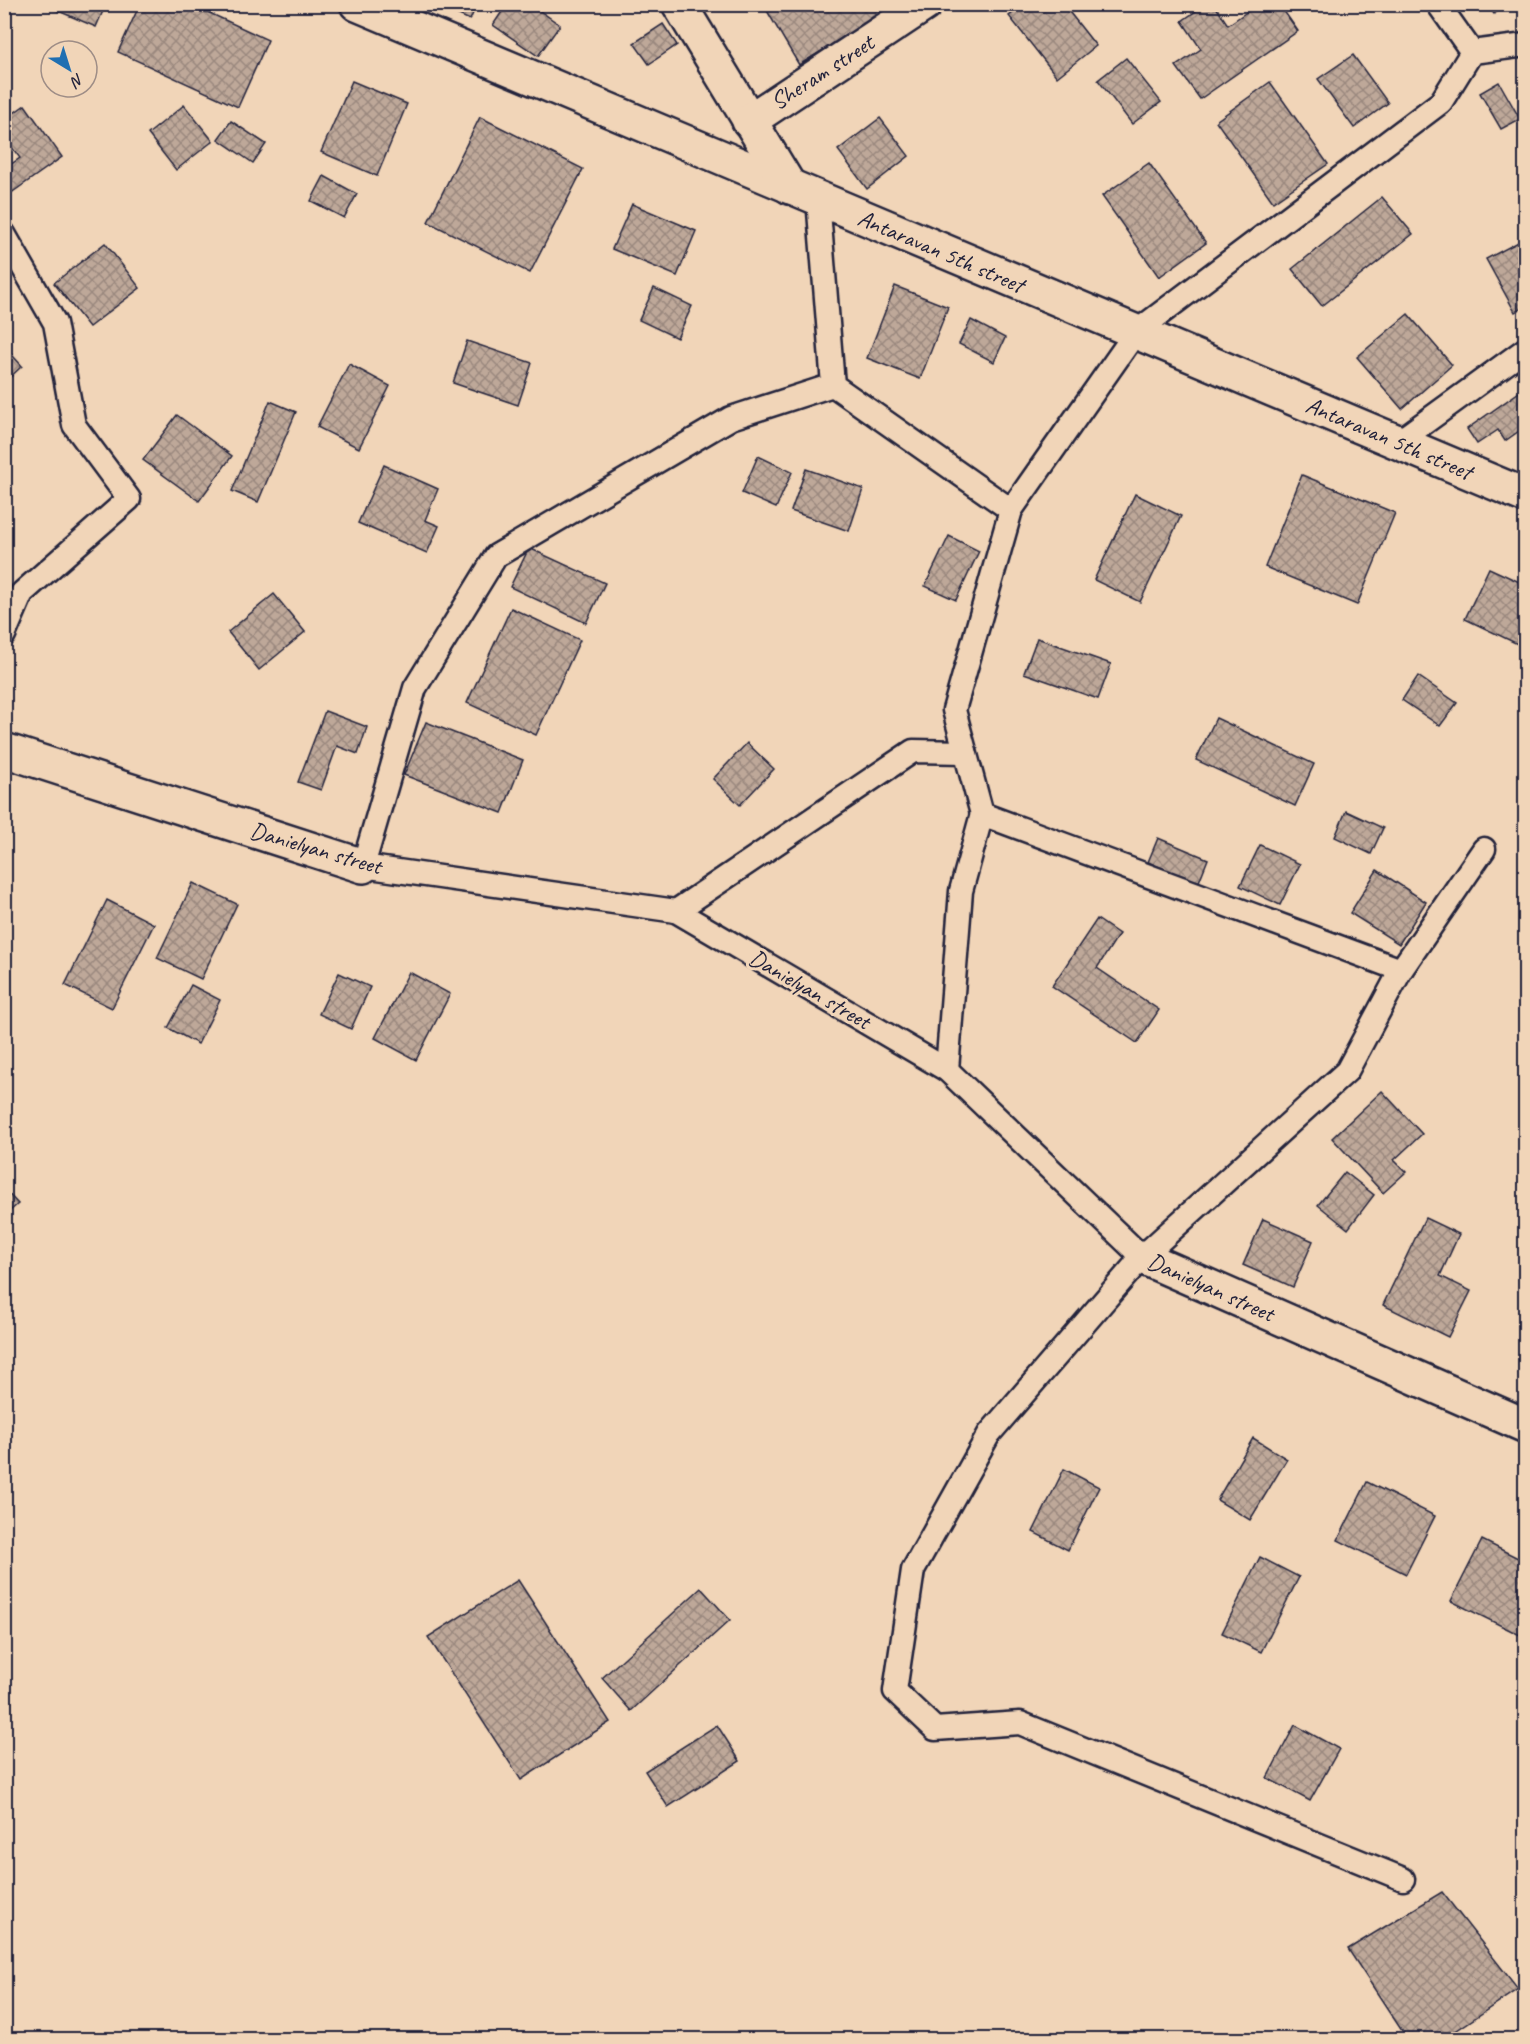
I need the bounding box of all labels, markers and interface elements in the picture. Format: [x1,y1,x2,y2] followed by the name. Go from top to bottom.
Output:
[765,26,881,116] street label: Sheram street
[39,39,99,99] north arrow
[65,69,88,93] text: N
[853,203,1031,301] street label: Antaravan 5th street
[1301,390,1479,488] street label: Antaravan 5th street
[247,815,387,882] street label: Danielyan street
[744,942,878,1037] street label: Danielyan street
[1143,1246,1281,1329] street label: Danielyan street

